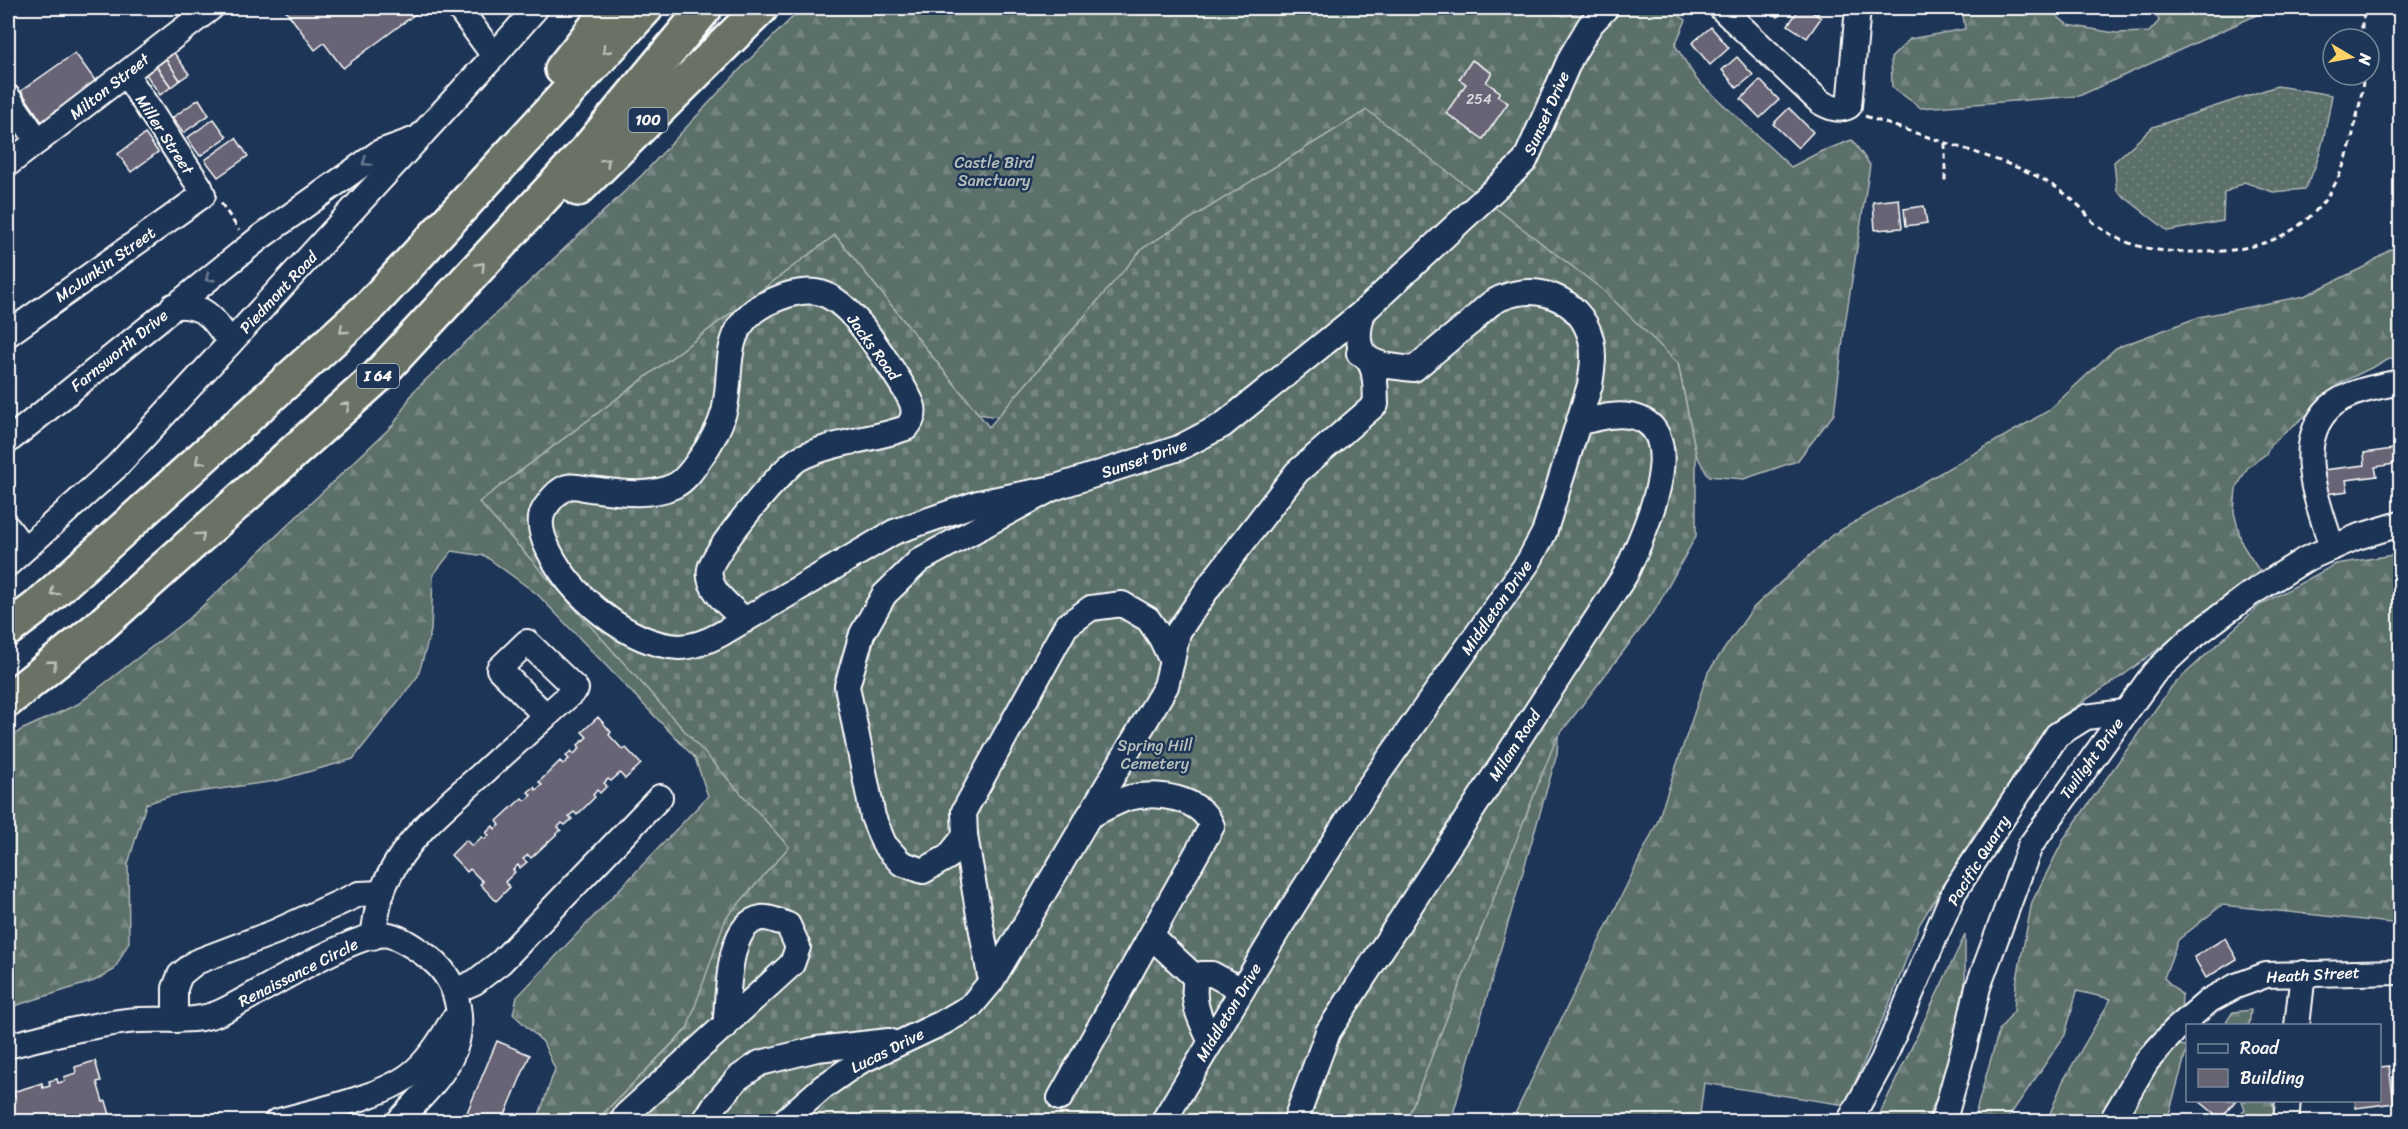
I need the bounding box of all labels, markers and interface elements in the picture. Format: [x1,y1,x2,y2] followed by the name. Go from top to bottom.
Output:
[2321,27,2381,87] north arrow
[602,44,613,54] one-way arrow
[63,45,156,127] street label: Milton Street
[2350,51,2381,68] text: N
[1515,66,1578,160] street label: Sunset Drive
[1466,87,1492,112] house number: 254
[127,88,202,181] street label: Miller Street
[628,108,668,132] road number: 100
[955,148,1035,195] park label: Castle Bird Sanctuary
[361,155,372,166] one-way arrow
[599,159,610,169] one-way arrow
[49,219,162,310] street label: McJunkin Street
[232,243,326,341] street label: Piedmont Road
[474,262,485,273] one-way arrow
[204,270,215,281] one-way arrow
[64,302,175,399] street label: Farnsworth Drive
[839,307,909,388] street label: Jacks Road
[339,323,350,334] one-way arrow
[357,364,399,388] road number: I 64
[339,402,349,413] one-way arrow
[1097,430,1191,487] street label: Sunset Drive
[195,454,205,465] one-way arrow
[194,532,204,543] one-way arrow
[1453,553,1540,661] street label: Middleton Drive
[50,585,61,596] one-way arrow
[46,660,57,671] one-way arrow
[1480,702,1549,787] street label: Milam Road
[2052,711,2131,806] street label: Twilight Drive
[1117,731,1193,778] park label: Spring Hill Cemetery
[1939,809,2018,911] street label: Pacific Quarry
[233,930,363,1015] street label: Renaissance Circle
[1187,957,1269,1067] street label: Middleton Drive
[2266,958,2361,991] street label: Heath Street
[845,1019,929,1081] street label: Lucas Drive
[2186,1024,2381,1102] legend
[2240,1032,2280,1064] text: Road
[2240,1062,2304,1094] text: Building

